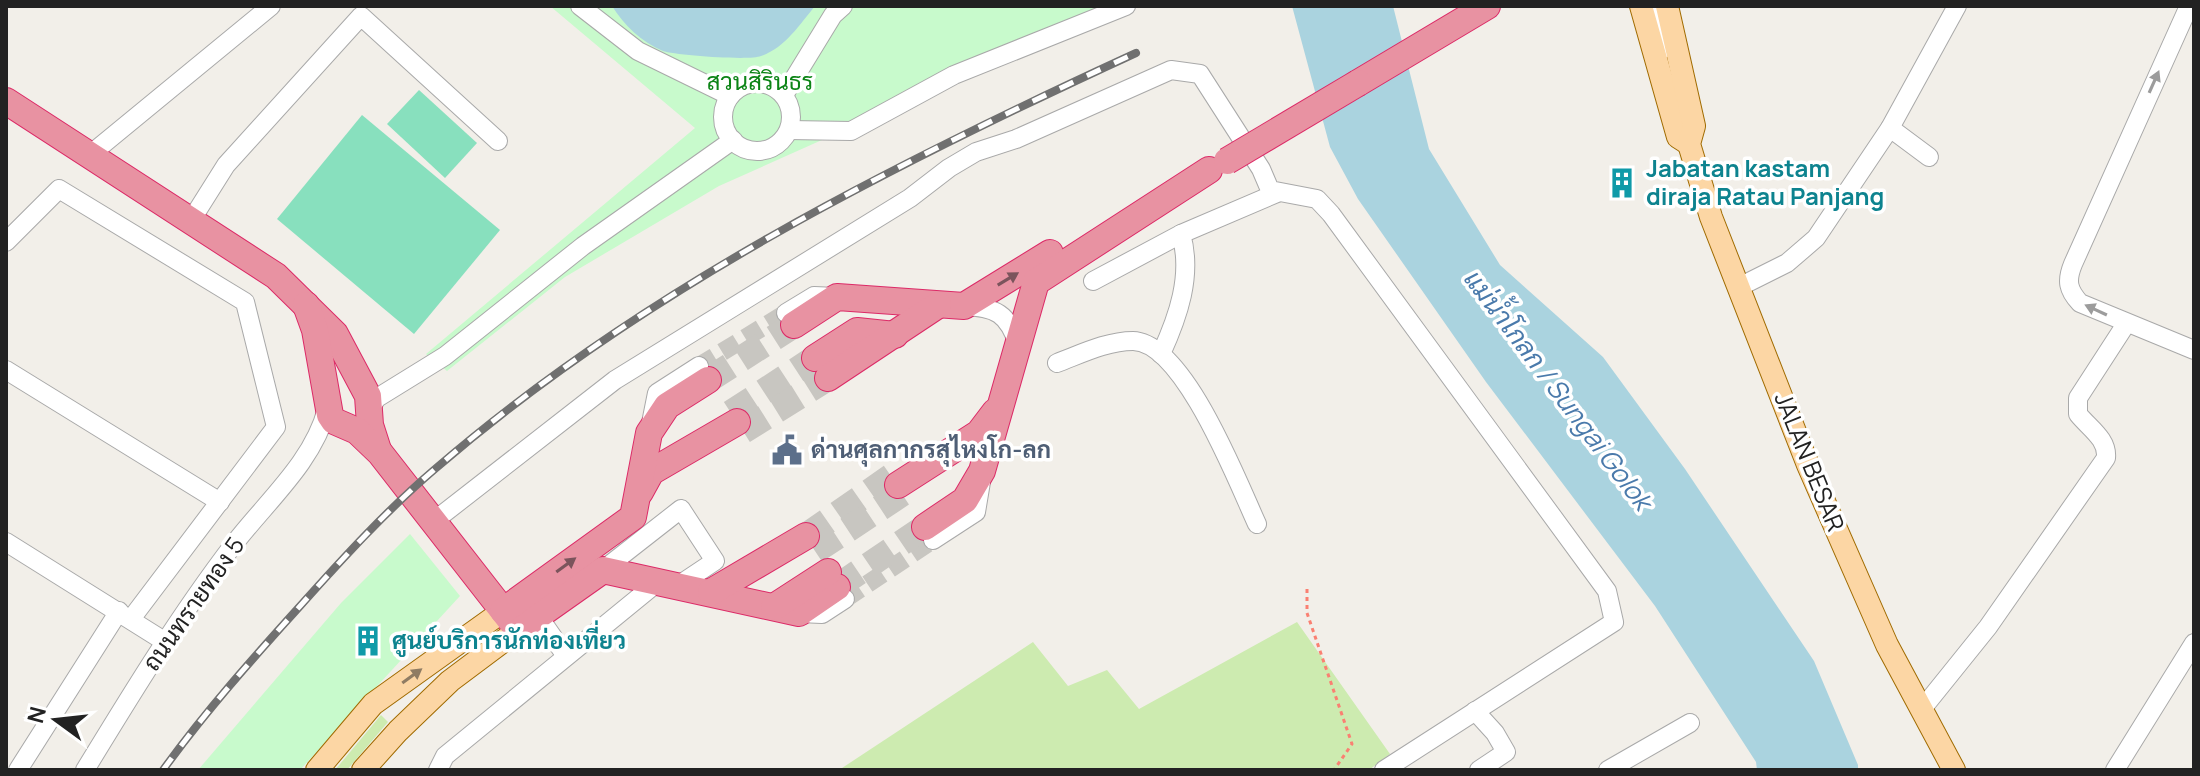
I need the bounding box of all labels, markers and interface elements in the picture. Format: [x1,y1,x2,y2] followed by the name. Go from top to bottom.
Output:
[707,64,813,97] park label: สวนสิรินธร
[2148,70,2161,94] one-way arrow
[1646,151,1884,212] place label: Jabatan kastam diraja Ratau Panjang
[1605,166,1639,200] building icon: Jabatan kastam diraja Ratau Panjang
[1457,261,1665,520] water label: แม่น้ำโกลก / Sungai Golok
[997,272,1019,286] one-way arrow
[2084,303,2108,317] one-way arrow
[1767,387,1853,536] street label: JALAN BESAR
[811,432,1051,467] place label: ด่านศุลกากรสุไหงโก-ลก
[770,433,804,467] public building icon: ด่านศุลกากรสุไหงโก-ลก
[134,530,251,677] street label: ถนนทรายทอง 5
[556,558,577,573] one-way arrow
[392,620,626,657] place label: ศูนย์บริการนักท่องเที่ยว
[351,624,385,658] building icon: ศูนย์บริการนักท่องเที่ยว
[401,669,422,684] one-way arrow
[16,680,96,760] north arrow
[20,703,53,726] text: N

